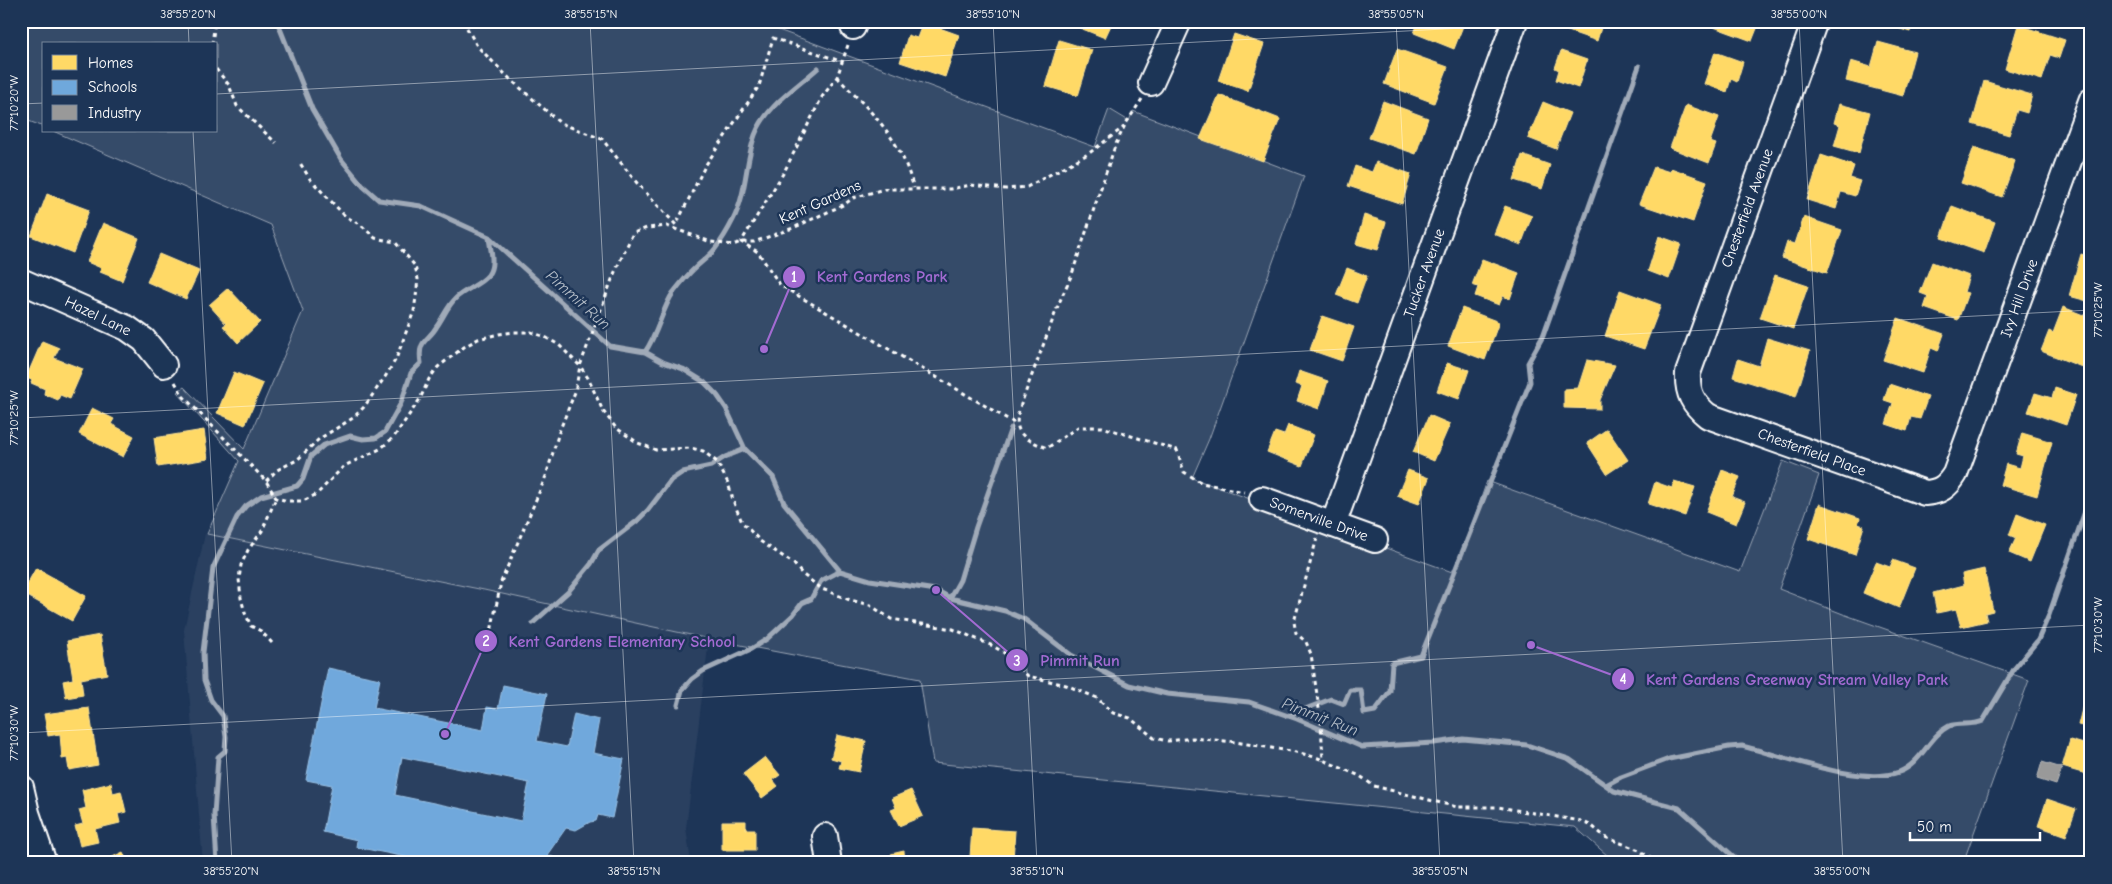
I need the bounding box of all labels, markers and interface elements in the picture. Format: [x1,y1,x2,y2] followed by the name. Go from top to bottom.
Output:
[160,7,216,21] text: 38°55'20"N
[564,7,618,21] text: 38°55'15"N
[966,7,1020,21] text: 38°55'10"N
[1368,7,1424,21] text: 38°55'05"N
[1771,7,1827,21] text: 38°55'00"N
[42,42,218,132] legend
[88,54,133,72] text: Homes
[7,74,21,131] text: 77°10'20"W
[88,78,137,96] text: Schools
[88,104,141,122] text: Industry
[1717,146,1777,270] street label: Chesterfield Avenue
[776,176,864,228] street label: Kent Gardens
[1399,225,1449,320] street label: Tucker Avenue
[1997,256,2042,340] street label: Ivy Hill Drive
[782,261,957,292] callout: Kent Gardens Park
[542,267,614,333] water label: Pimmit Run
[791,268,797,286] text: 1
[817,268,947,286] text: Kent Gardens Park
[2091,282,2105,338] text: 77°10'25"W
[62,292,134,340] street label: Hazel Lane
[7,390,21,446] text: 77°10'25"W
[1755,424,1869,480] street label: Chesterfield Place
[1267,493,1371,545] street label: Somerville Drive
[2091,596,2105,653] text: 77°10'30"W
[473,625,745,656] callout: Kent Gardens Elementary School
[482,632,490,650] text: 2
[508,633,736,651] text: Kent Gardens Elementary School
[1005,645,1129,676] callout: Pimmit Run
[1013,652,1021,670] text: 3
[1040,652,1120,670] text: Pimmit Run
[1611,664,1958,695] callout: Kent Gardens Greenway Stream Valley Park
[1619,670,1627,688] text: 4
[1646,671,1948,689] text: Kent Gardens Greenway Stream Valley Park
[1279,694,1361,740] water label: Pimmit Run
[7,704,21,761] text: 77°10'30"W
[1910,809,2040,841] scale bar
[1917,818,1952,836] text: 50 m
[203,864,259,878] text: 38°55'20"N
[607,864,661,878] text: 38°55'15"N
[1010,864,1064,878] text: 38°55'10"N
[1412,864,1468,878] text: 38°55'05"N
[1814,864,1870,878] text: 38°55'00"N

